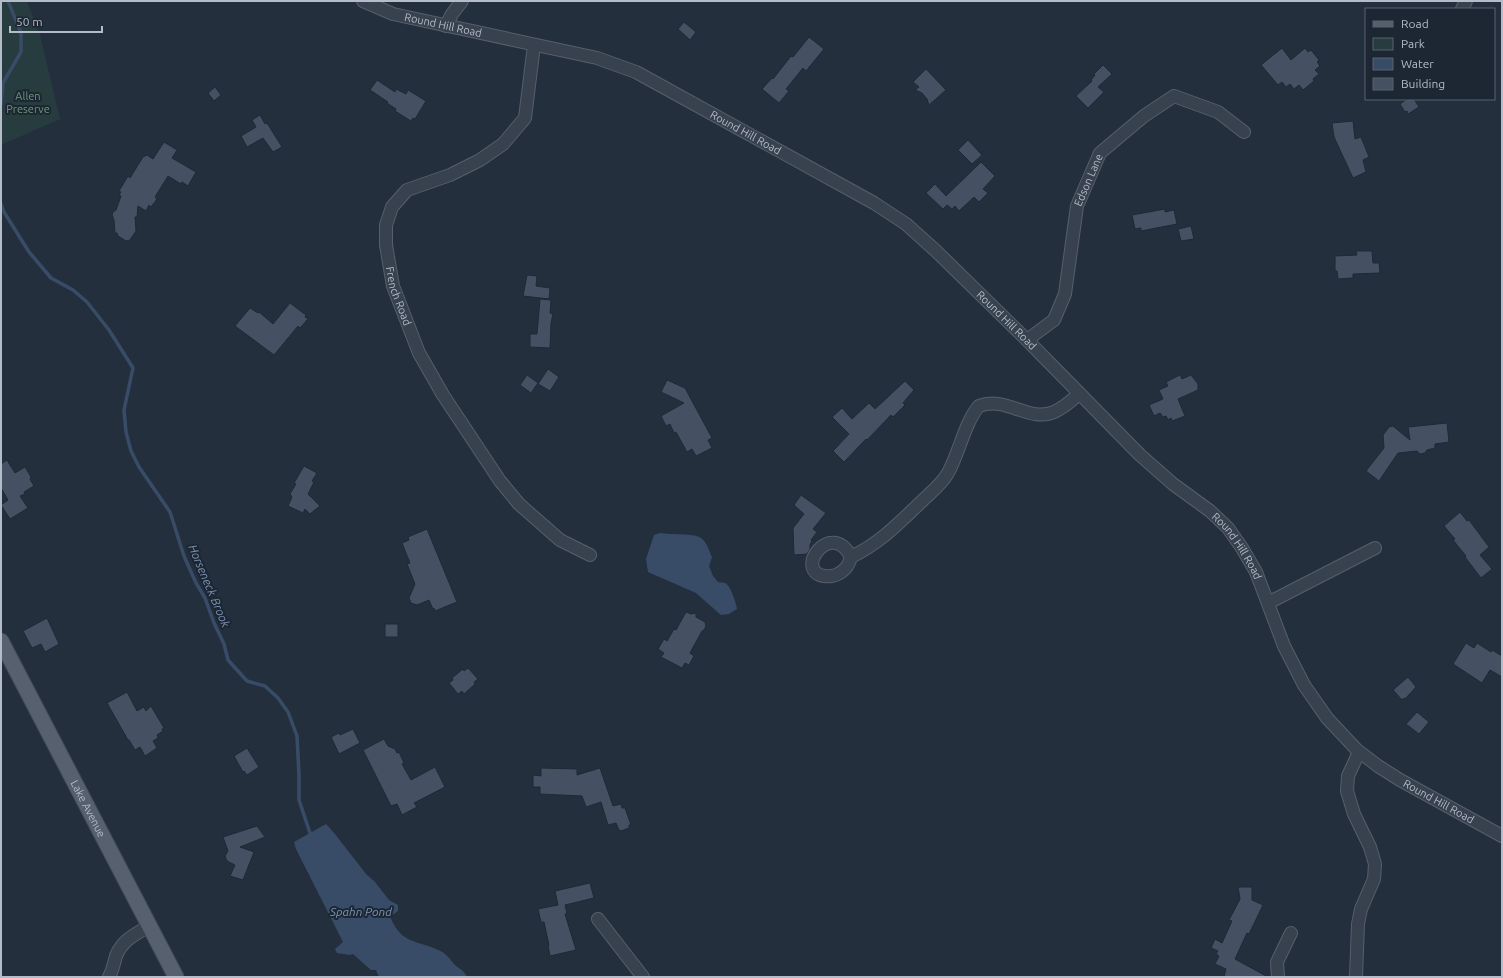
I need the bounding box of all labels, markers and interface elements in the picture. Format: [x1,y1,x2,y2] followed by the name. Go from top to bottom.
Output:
[10,8,102,34] scale bar
[1365,8,1495,100] legend
[403,11,483,39] street label: Round Hill Road
[16,15,43,28] text: 50 m
[1401,17,1429,30] text: Road
[1401,37,1425,50] text: Park
[1401,57,1434,70] text: Water
[1401,77,1445,90] text: Building
[6,90,50,115] park label: Allen Preserve
[708,108,783,157] street label: Round Hill Road
[1072,152,1105,208] street label: Edson Lane
[384,266,414,327] street label: French Road
[974,288,1039,352] street label: Round Hill Road
[1210,510,1264,581] street label: Round Hill Road
[186,542,233,630] water label: Horseneck Brook
[1401,777,1476,825] street label: Round Hill Road
[69,778,108,839] street label: Lake Avenue
[329,905,392,918] water label: Spahn Pond

